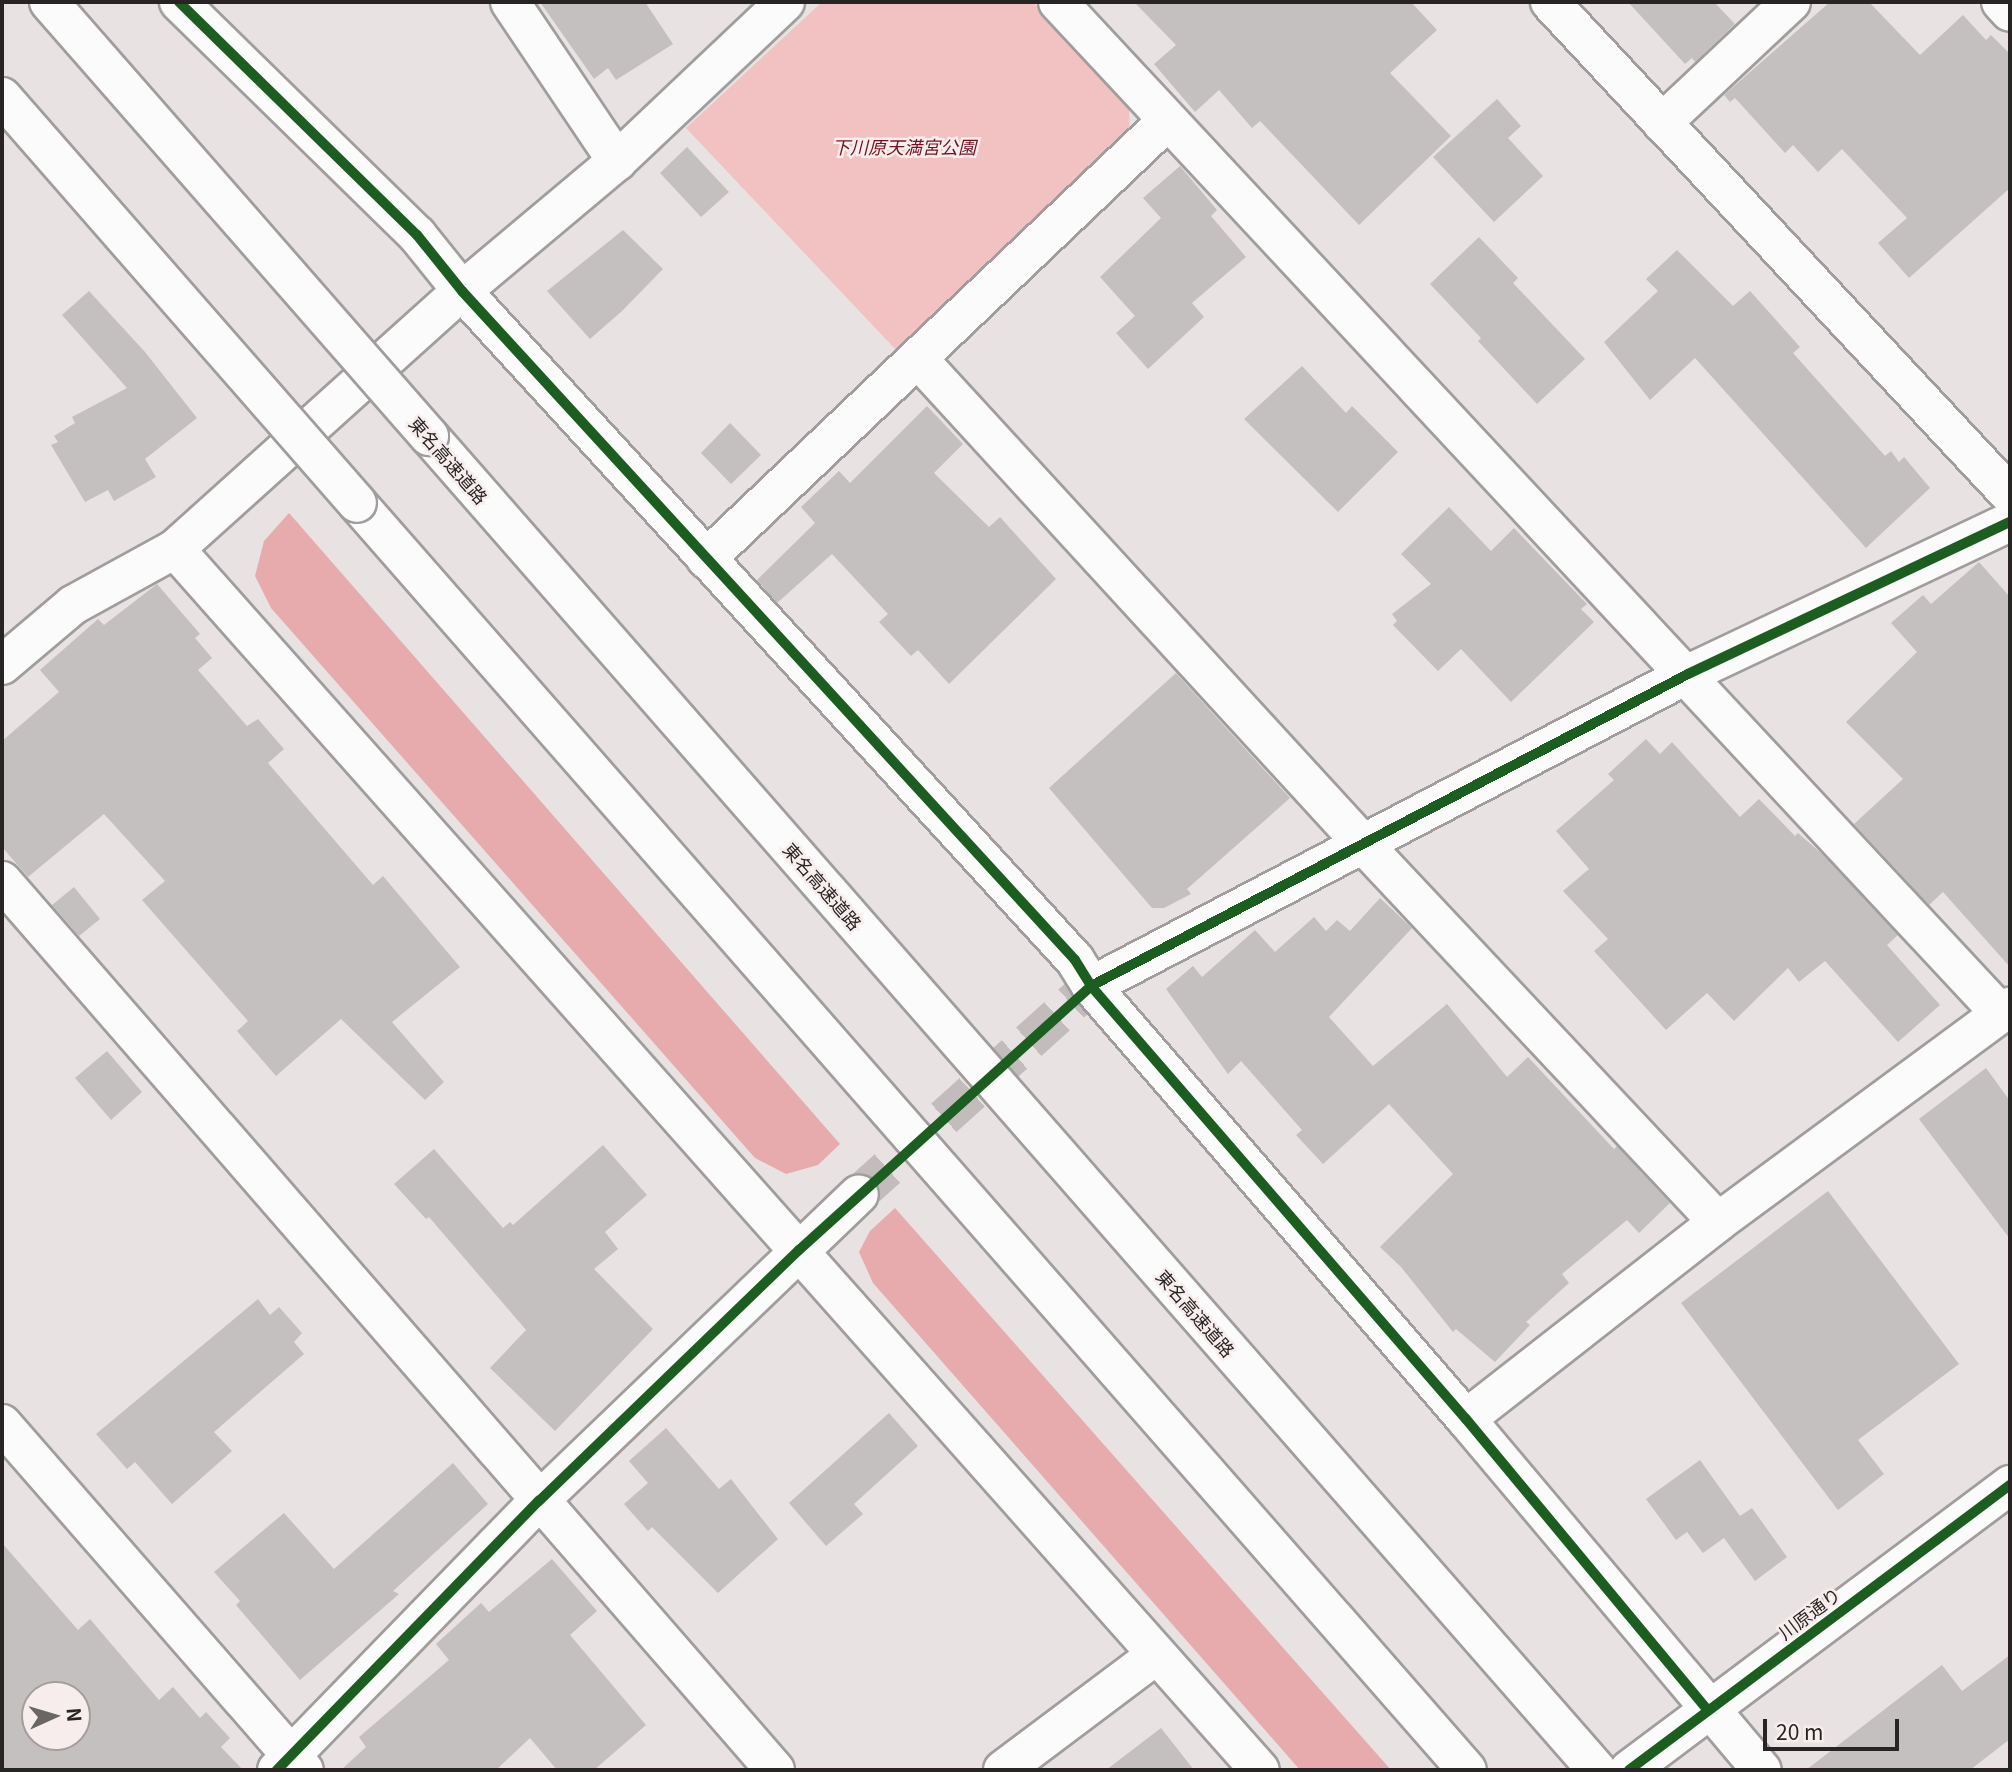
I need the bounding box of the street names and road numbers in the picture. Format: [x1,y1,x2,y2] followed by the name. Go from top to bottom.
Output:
[405,412,493,508] street label: 東名高速道路
[779,838,867,934] street label: 東名高速道路
[1152,1265,1240,1361] street label: 東名高速道路
[1774,1583,1844,1643] street label: 川原通り

